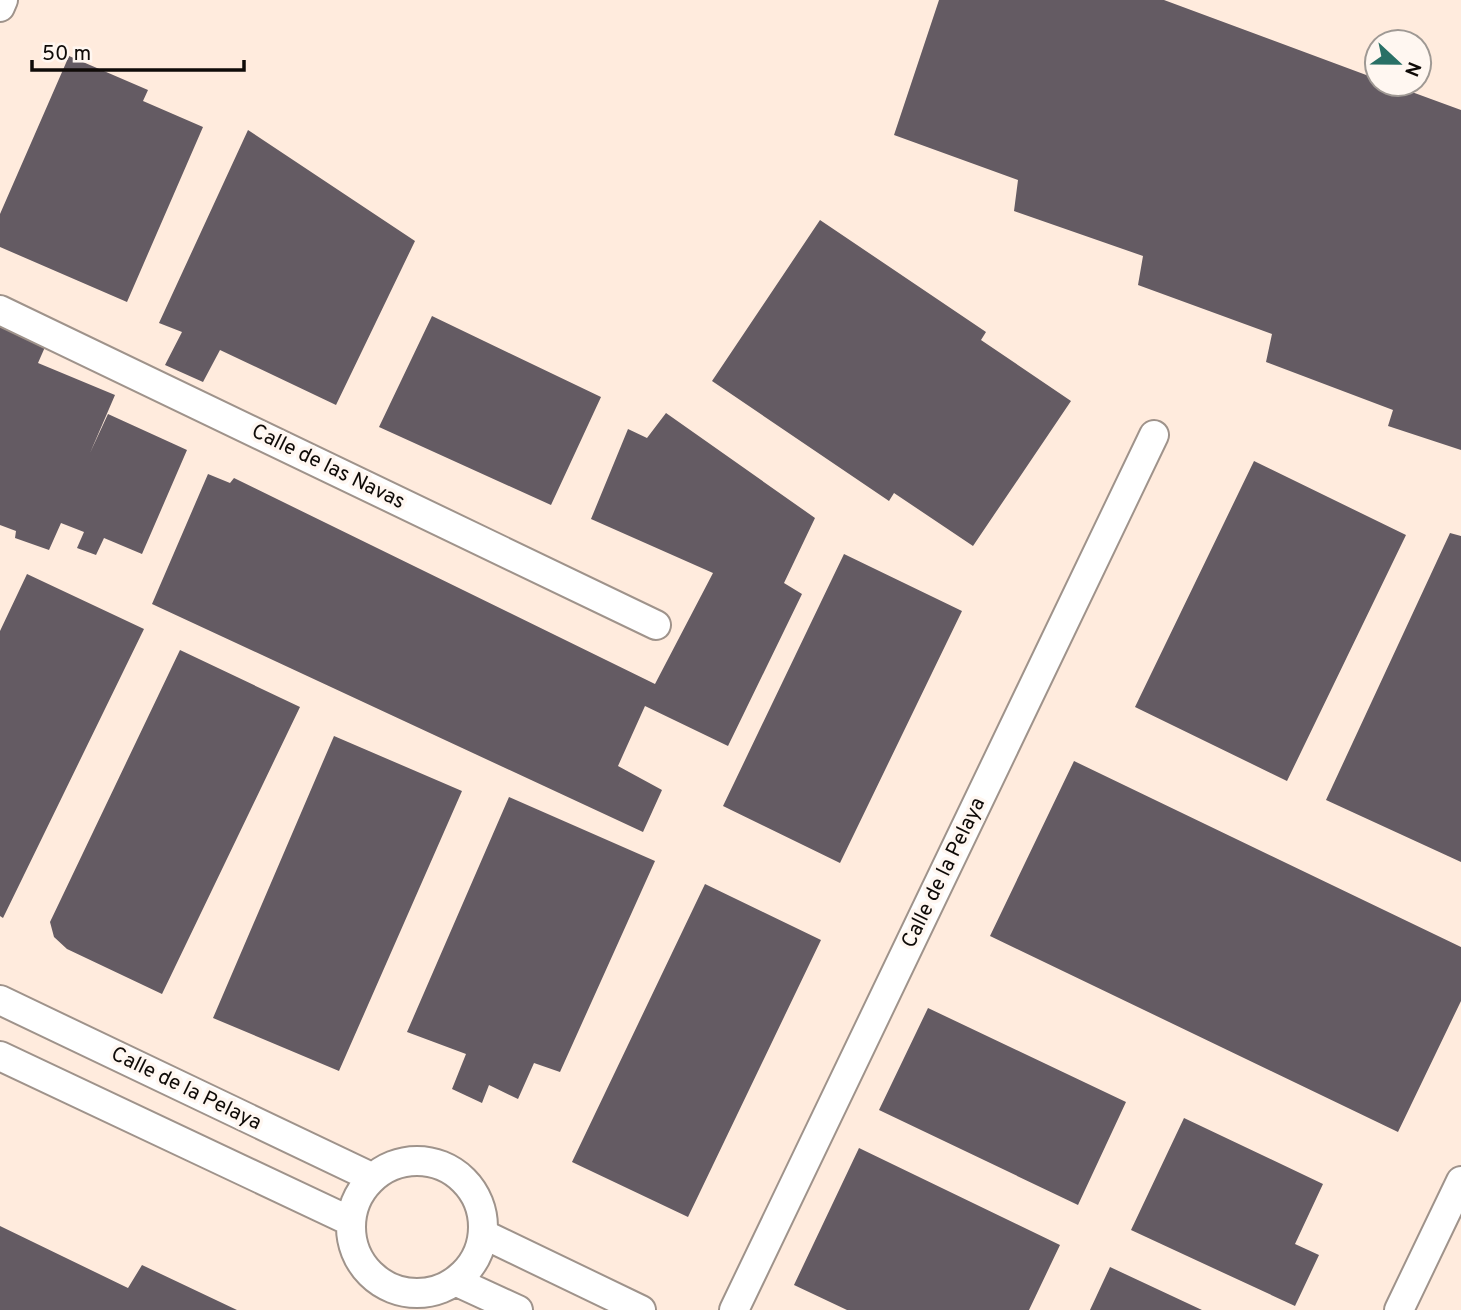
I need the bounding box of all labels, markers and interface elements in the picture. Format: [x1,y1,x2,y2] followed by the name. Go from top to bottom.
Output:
[32,28,243,72] scale bar
[1363,28,1433,98] north arrow
[42,41,91,68] text: 50 m
[1398,58,1426,79] text: N
[247,418,409,516] street label: Calle de las Navas
[896,793,992,953] street label: Calle de la Pelaya
[106,1041,266,1137] street label: Calle de la Pelaya

